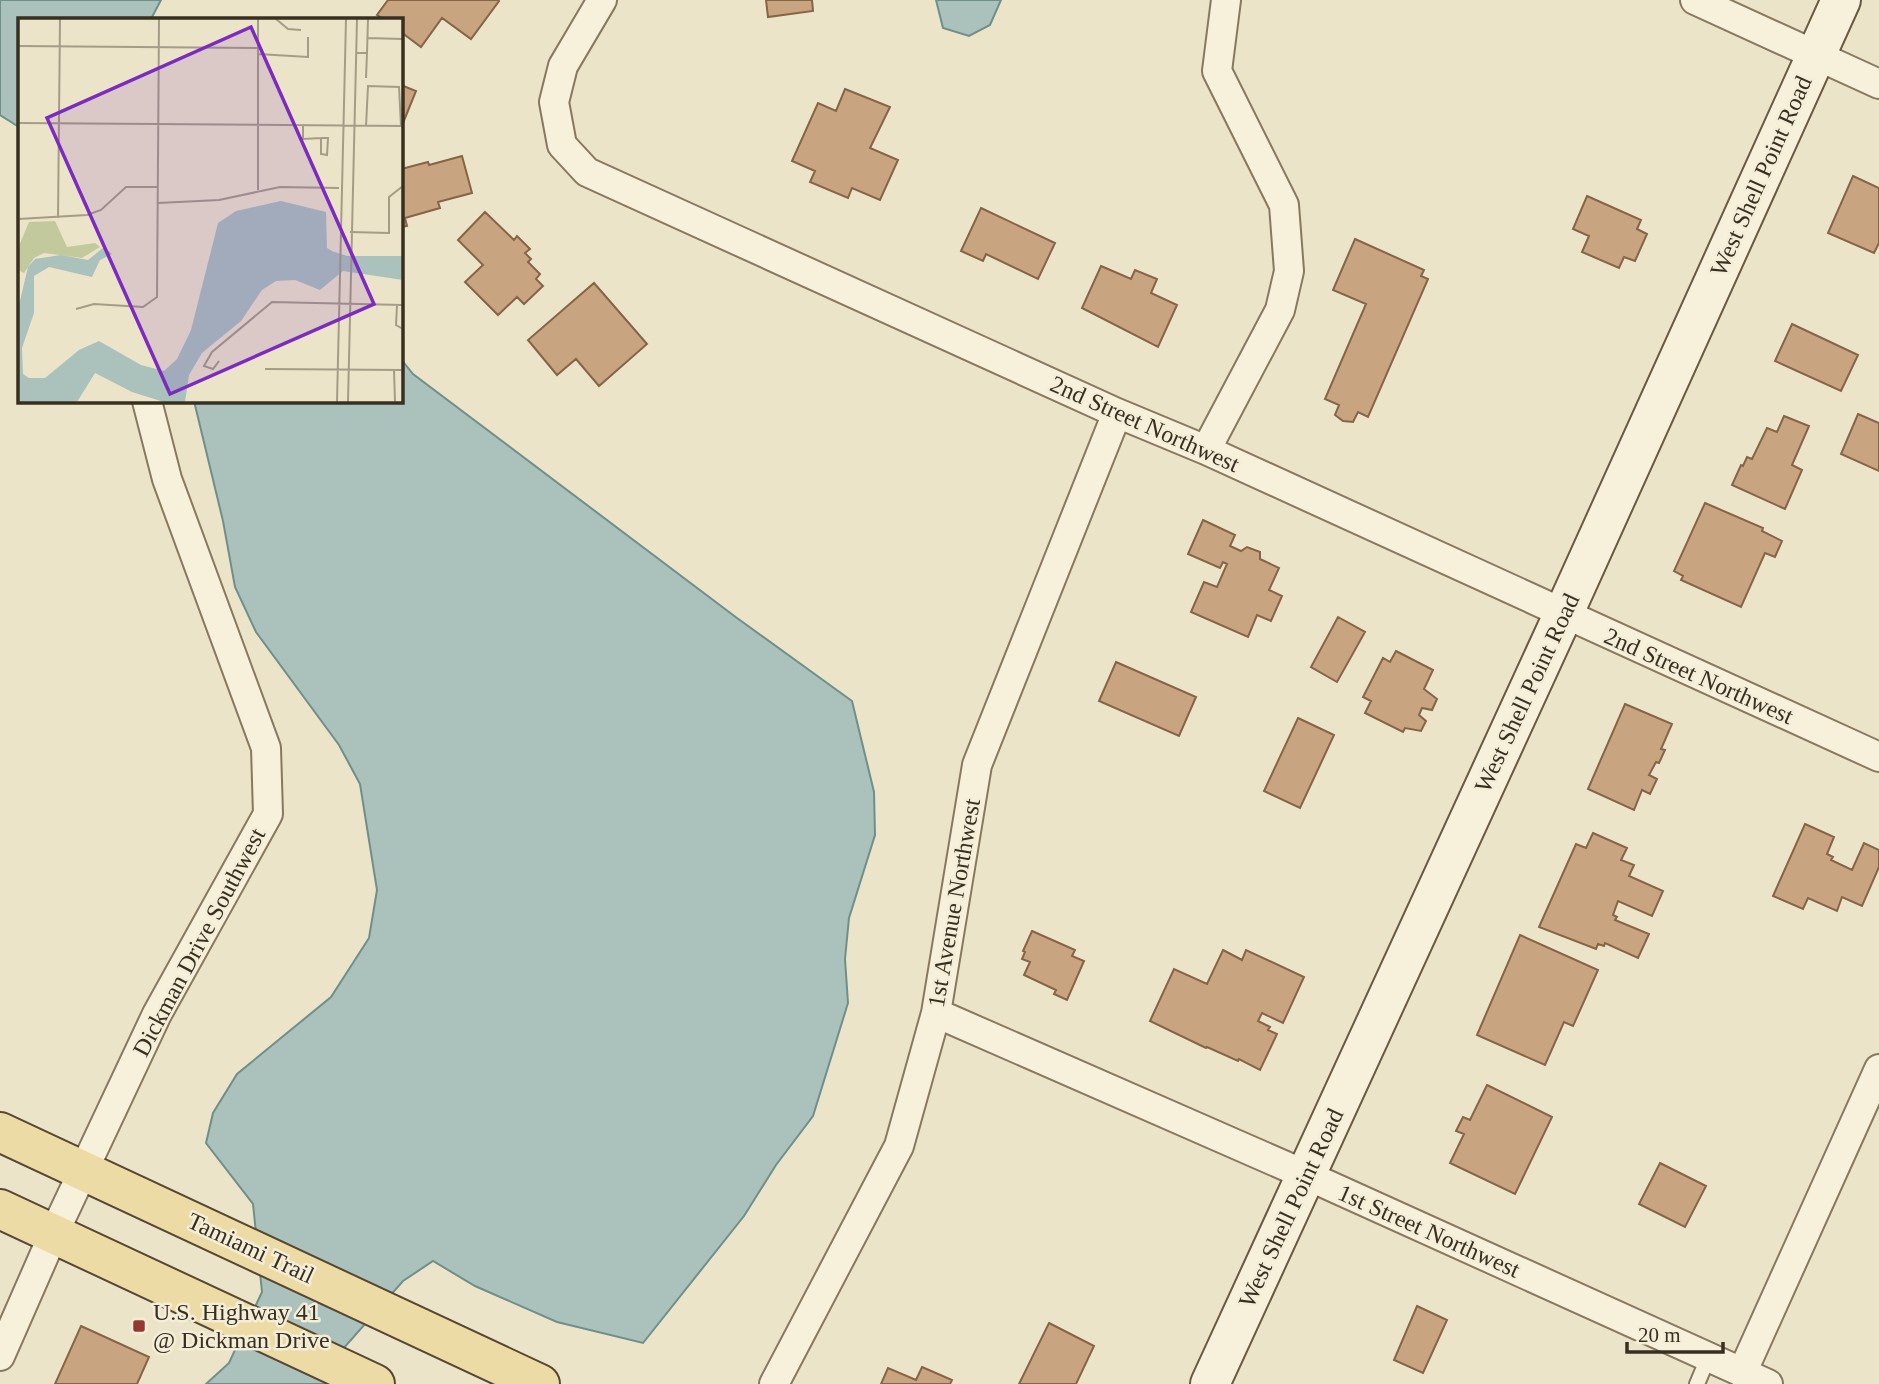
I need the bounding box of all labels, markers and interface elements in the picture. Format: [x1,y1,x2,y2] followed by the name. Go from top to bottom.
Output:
[18,18,402,402] inset map
[1705,72,1817,280] street label: West Shell Point Road
[1047,371,1244,477] street label: 2nd Street Northwest
[1470,590,1584,796] street label: West Shell Point Road
[1601,623,1798,729] street label: 2nd Street Northwest
[923,796,985,1009] street label: 1st Avenue Northwest
[128,823,270,1061] street label: Dickman Drive Southwest
[1234,1105,1348,1311] street label: West Shell Point Road
[1334,1179,1524,1283] street label: 1st Street Northwest
[184,1207,319,1289] street label: Tamiami Trail
[153,1299,330,1353] place label: U.S. Highway 41 @ Dickman Drive
[1627,1310,1723,1354] scale bar
[131,1318,147,1334] marker: U.S. Highway 41 @ Dickman Drive
[1638,1323,1681,1347] text: 20 m

